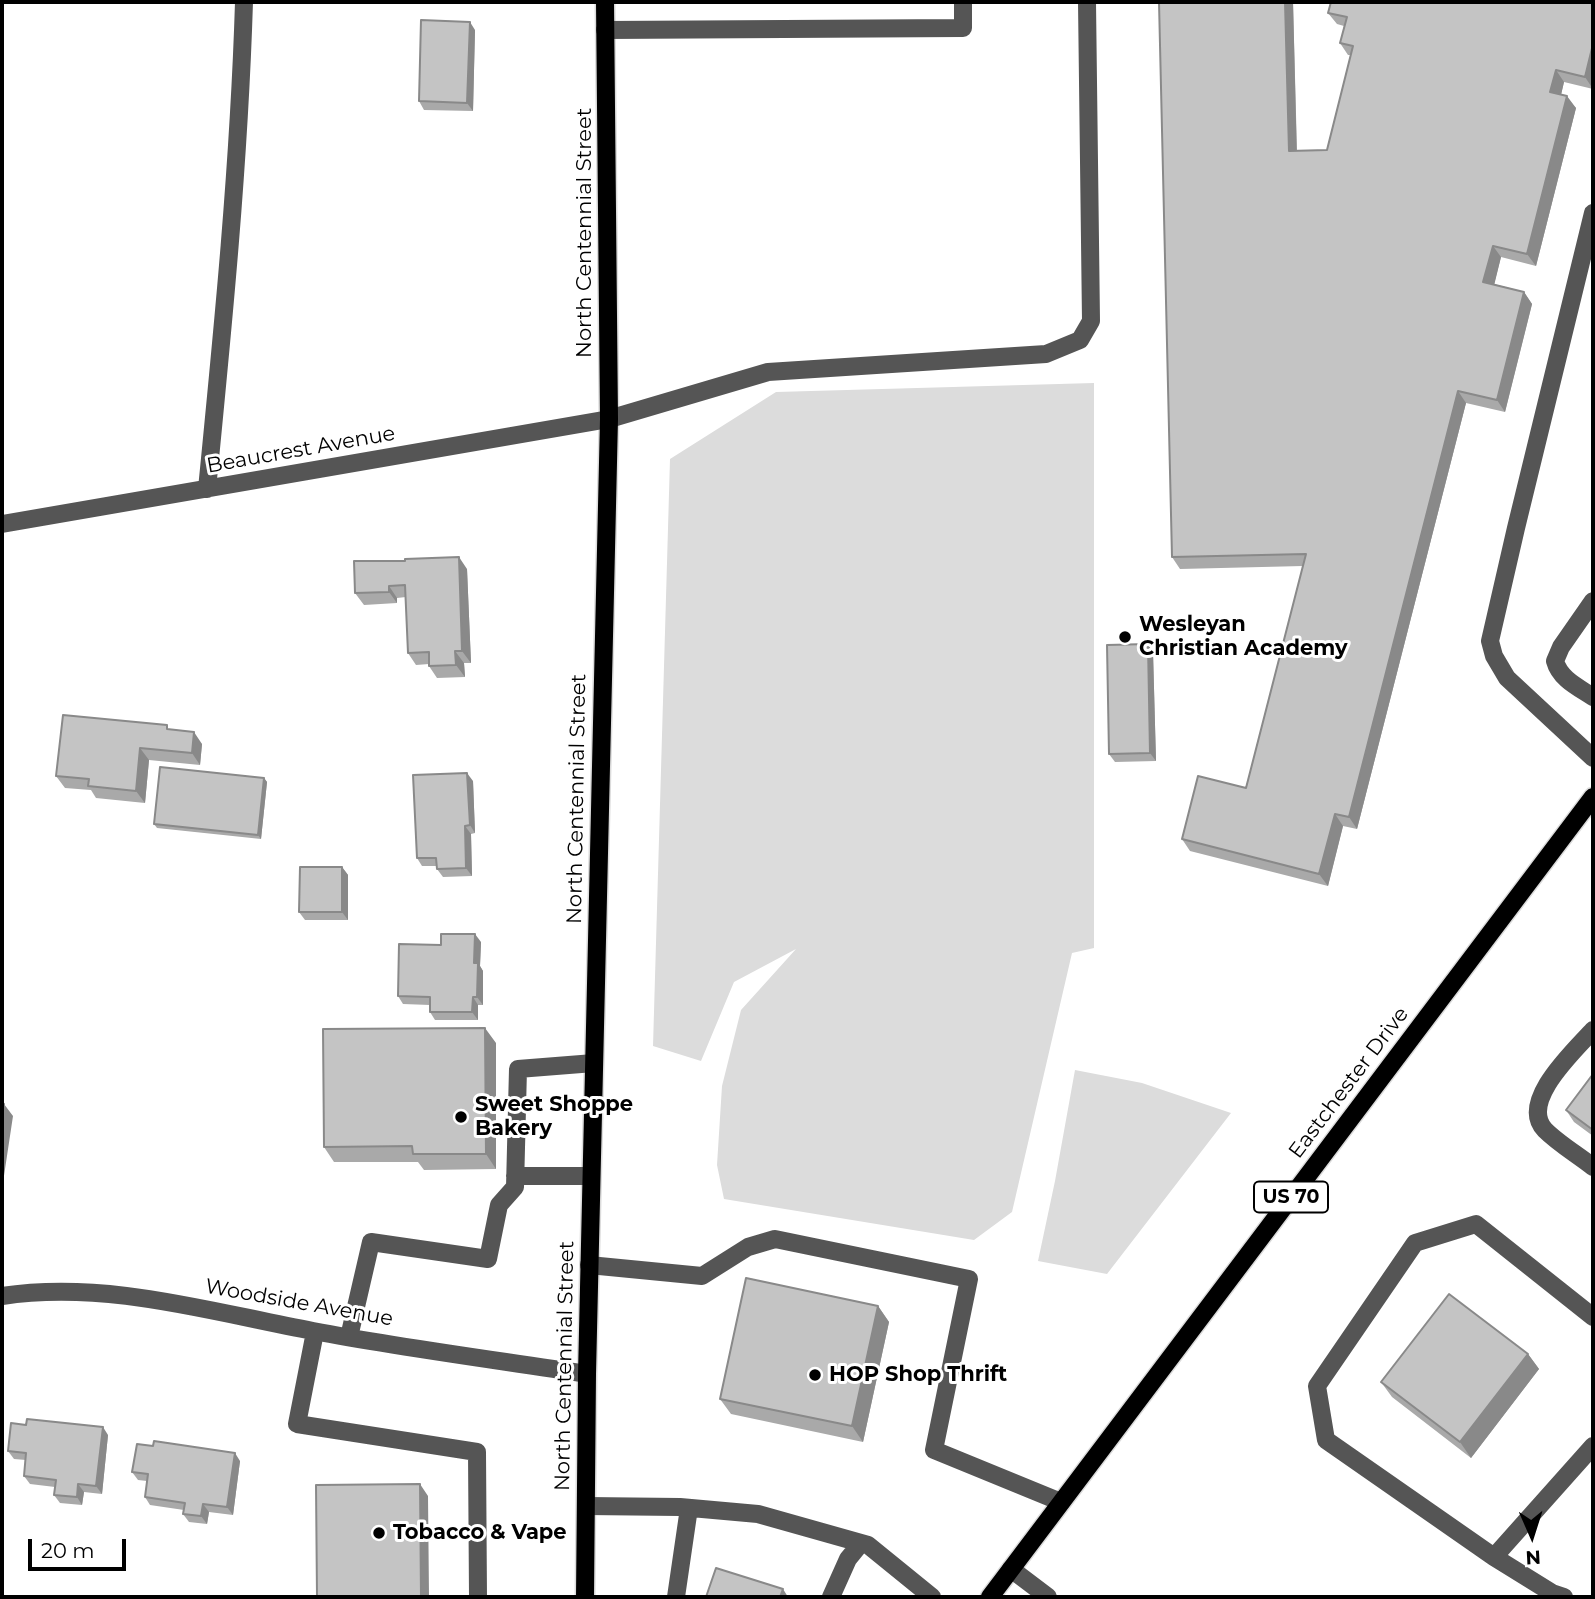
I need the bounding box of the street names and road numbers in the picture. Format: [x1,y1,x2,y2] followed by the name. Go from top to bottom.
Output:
[572,108,598,358] street label: North Centennial Street
[205,421,397,479] street label: Beaucrest Avenue
[562,674,592,924] street label: North Centennial Street
[1284,1002,1414,1164] street label: Eastchester Drive
[1254,1182,1328,1212] road number: US 70
[550,1241,580,1491] street label: North Centennial Street
[203,1274,395,1332] street label: Woodside Avenue

